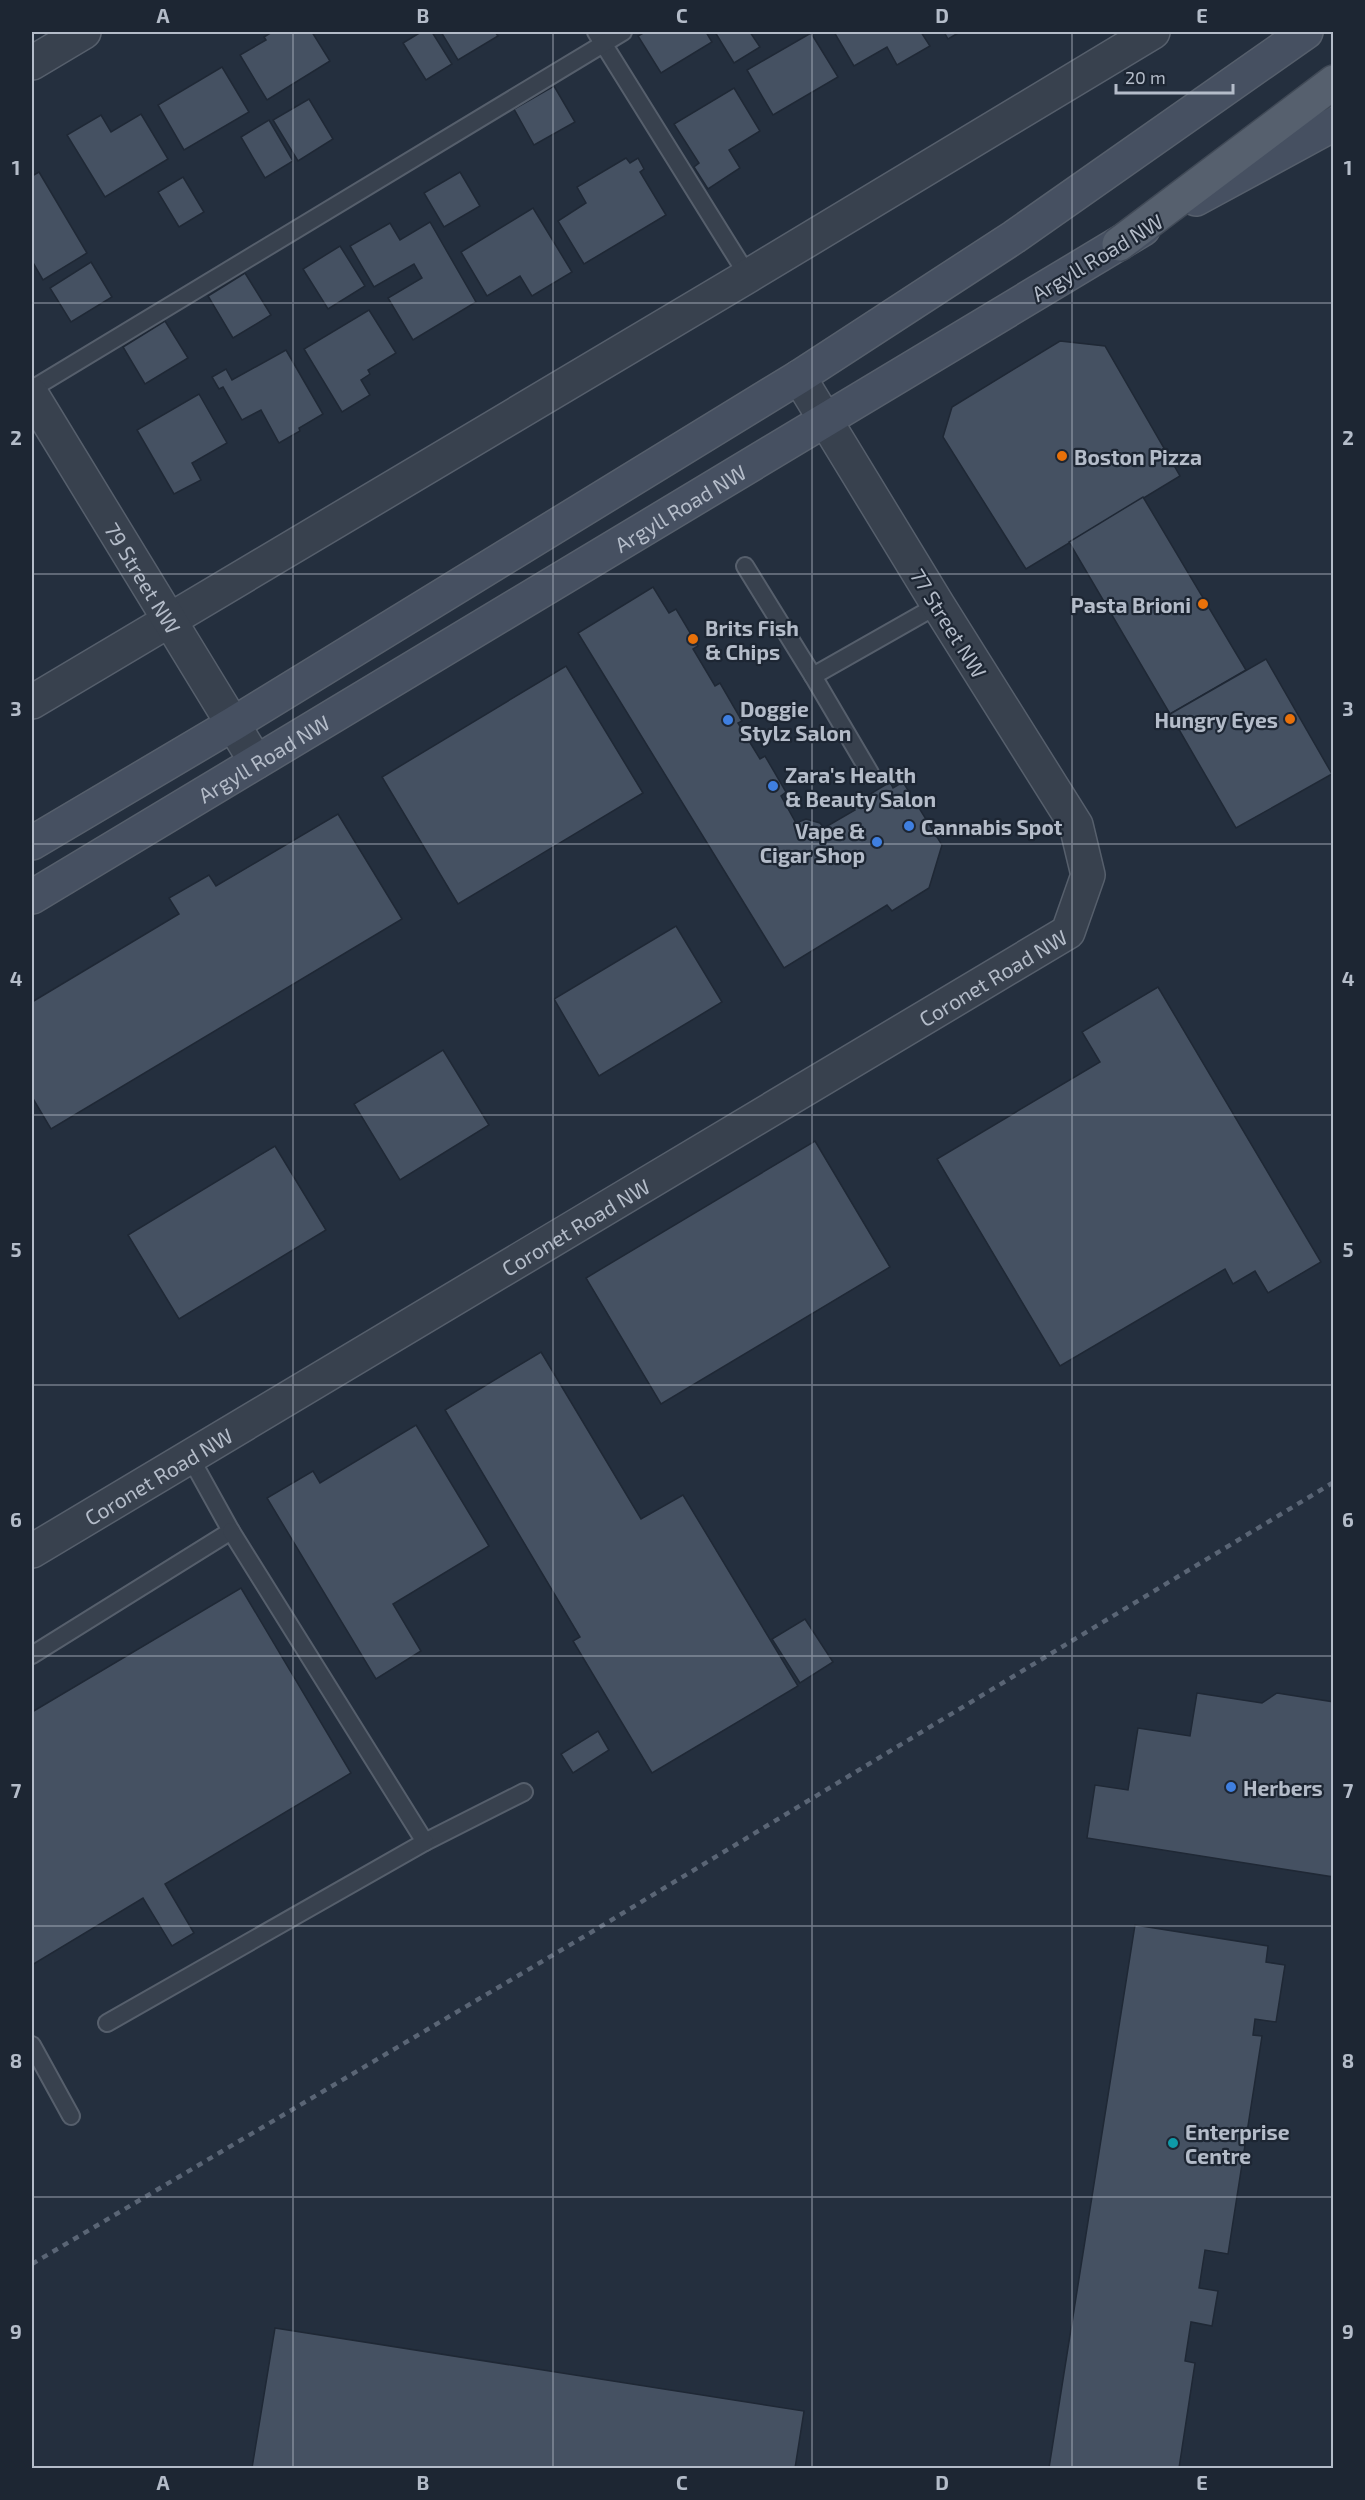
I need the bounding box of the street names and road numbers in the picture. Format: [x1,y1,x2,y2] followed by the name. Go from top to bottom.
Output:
[1027,208,1167,306] street label: Argyll Road NW
[610,458,750,556] street label: Argyll Road NW
[100,518,187,638] street label: 79 Street NW
[906,564,992,682] street label: 77 Street NW
[193,709,334,807] street label: Argyll Road NW
[914,923,1071,1031] street label: Coronet Road NW
[497,1172,654,1280] street label: Coronet Road NW
[80,1422,237,1529] street label: Coronet Road NW

